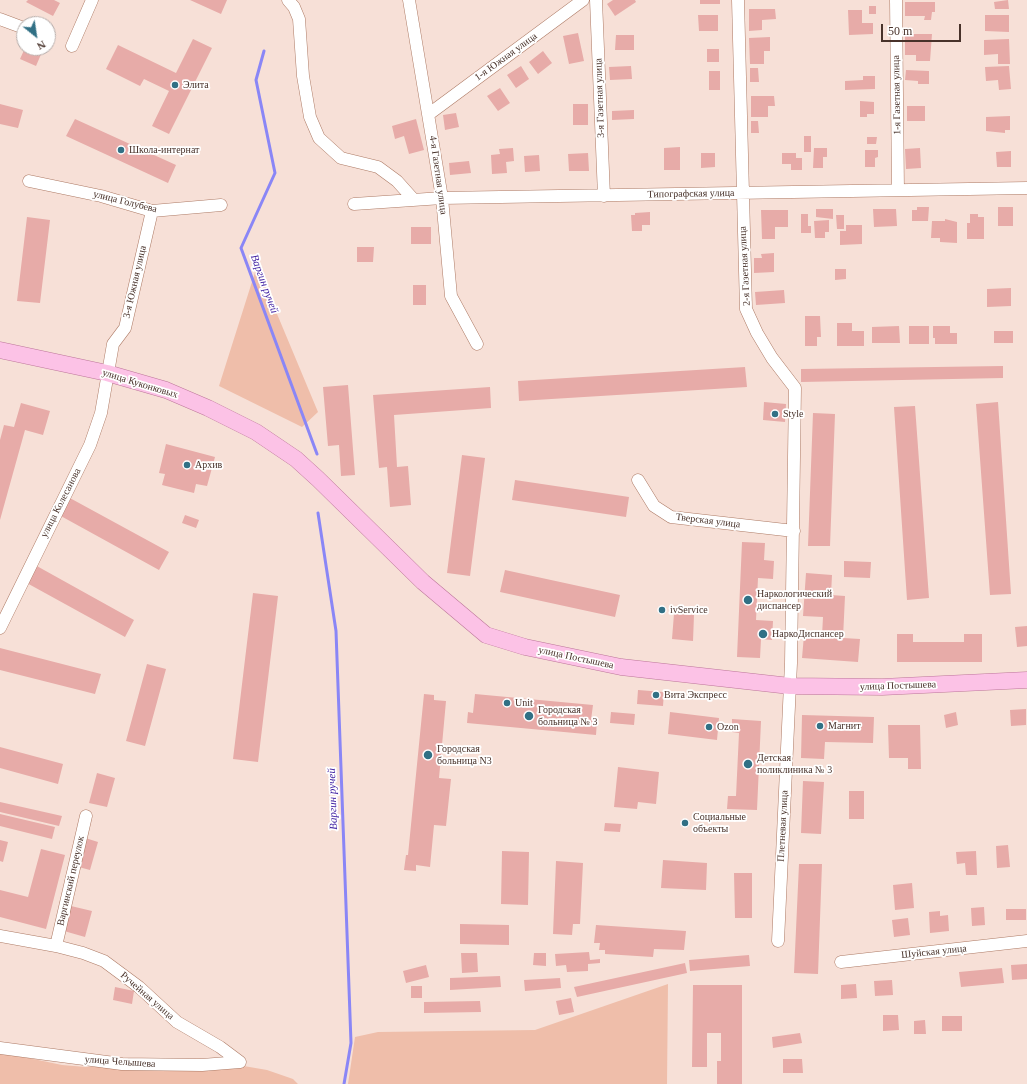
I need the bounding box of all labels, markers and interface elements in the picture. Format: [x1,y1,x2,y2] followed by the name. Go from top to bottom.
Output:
[16,16,56,56] north arrow
[883,16,963,42] scale bar
[888,24,912,38] text: 50 m
[472,30,540,84] street label: 1-я Южная улица
[35,38,48,53] text: N
[890,55,904,135] street label: 1-я Газетная улица
[593,58,607,138] street label: 3-я Газетная улица
[183,79,209,91] place label: Элита
[170,80,180,90] marker: Элита
[427,135,449,215] street label: 4-я Газетная улица
[129,144,199,156] place label: Школа-интернат
[116,145,126,155] marker: Школа-интернат
[647,187,735,201] street label: Типографская улица
[92,188,158,216] street label: улица Голубева
[737,226,753,306] street label: 2-я Газетная улица
[121,244,149,320] street label: 3-я Южная улица
[247,253,281,315] water label: Варгин ручей
[101,367,179,401] street label: улица Куконковых
[783,408,804,420] place label: Style
[770,409,780,419] marker: Style
[195,459,222,471] place label: Архив
[182,460,192,470] marker: Архив
[38,466,84,540] street label: улица Колесанова
[675,511,741,531] street label: Тверская улица
[757,588,832,612] place label: Наркологический диспансер
[742,594,754,606] marker: Наркологический диспансер
[670,604,708,616] place label: ivService
[657,605,667,615] marker: ivService
[757,628,769,640] marker: НаркоДиспансер
[772,628,844,640] place label: НаркоДиспансер
[537,644,615,672] street label: улица Постышева
[860,679,936,693] street label: улица Постышева
[664,689,727,701] place label: Вита Экспресс
[651,690,661,700] marker: Вита Экспресс
[515,697,533,709] place label: Unit
[502,698,512,708] marker: Unit
[538,704,598,728] place label: Городская больница № 3
[523,710,535,722] marker: Городская больница № 3
[828,720,861,732] place label: Магнит
[717,721,739,733] place label: Ozon
[815,721,825,731] marker: Магнит
[704,722,714,732] marker: Ozon
[437,743,492,766] place label: Городская больница N3
[422,749,434,761] marker: Городская больница N3
[757,752,832,776] place label: Детская поликлиника № 3
[742,758,754,770] marker: Детская поликлиника № 3
[325,768,341,830] water label: Варгин ручей
[775,790,791,862] street label: Плетневая улица
[693,811,746,834] place label: Социальные объекты
[680,818,690,828] marker: Социальные объекты
[55,835,87,927] street label: Варгинский переулок
[901,943,967,961] street label: Шуйская улица
[118,970,176,1022] street label: Ручейная улица
[84,1054,156,1070] street label: улица Челышева

